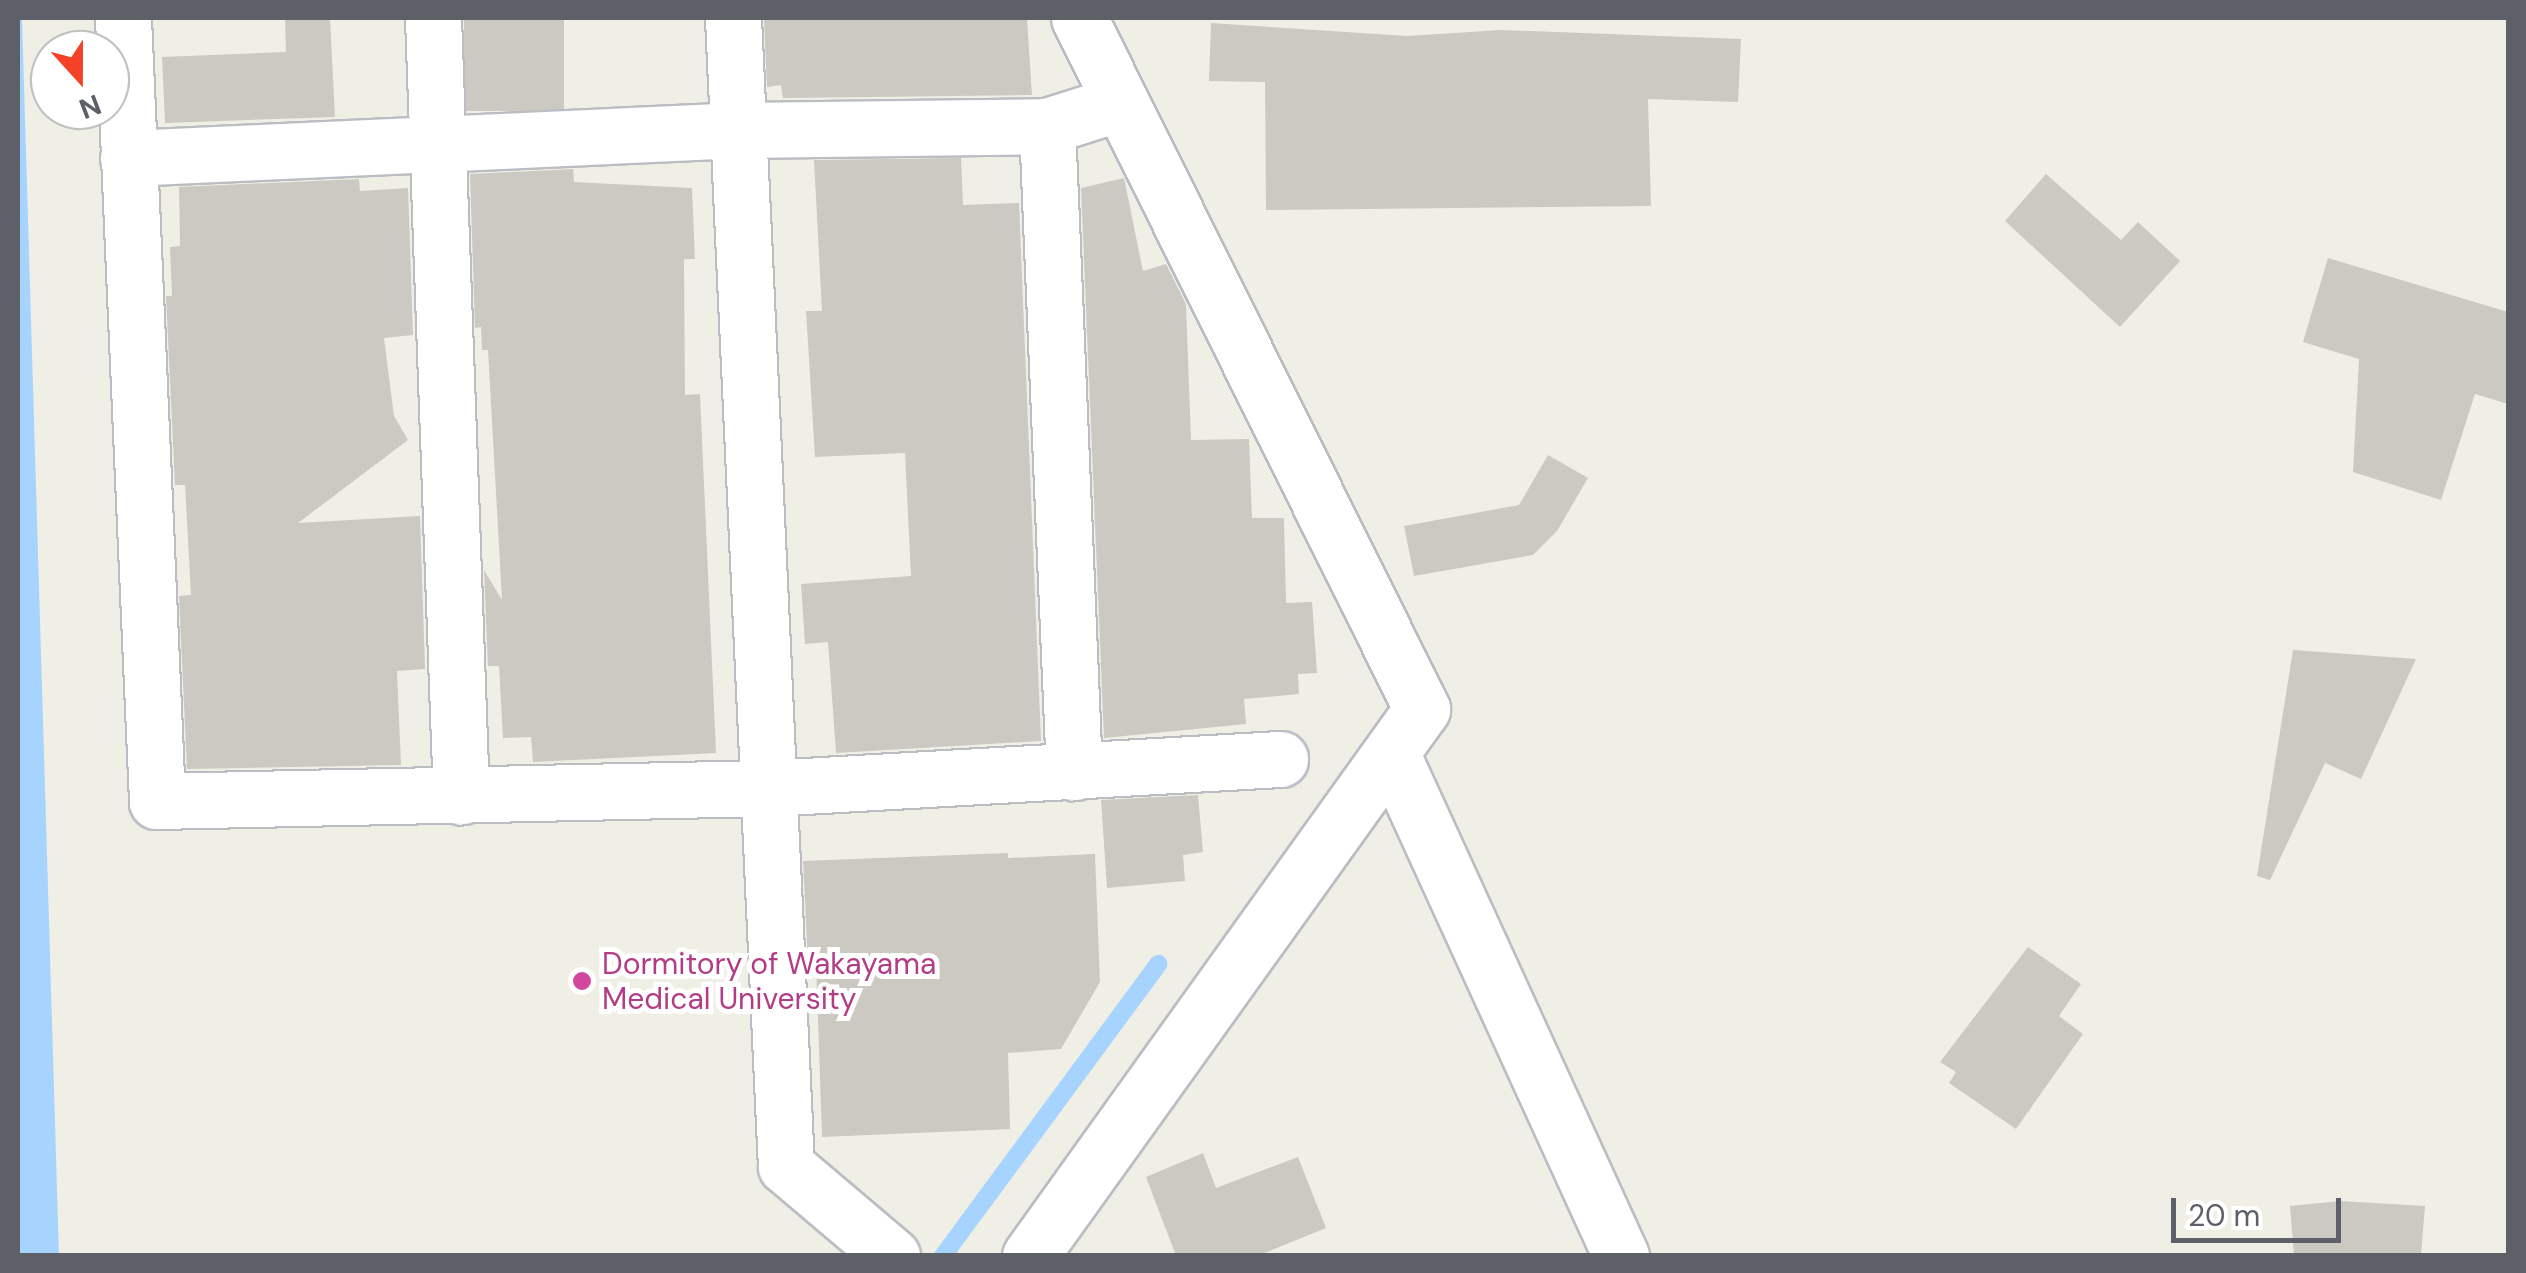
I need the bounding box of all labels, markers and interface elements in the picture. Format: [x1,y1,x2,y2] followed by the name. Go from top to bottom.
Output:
[30,30,130,130] north arrow
[74,86,106,128] text: N
[602,946,936,1016] place label: Dormitory of Wakayama Medical University
[571,970,593,992] marker: Dormitory of Wakayama Medical University
[2176,1178,2346,1240] scale bar
[2188,1196,2260,1235] text: 20 m

